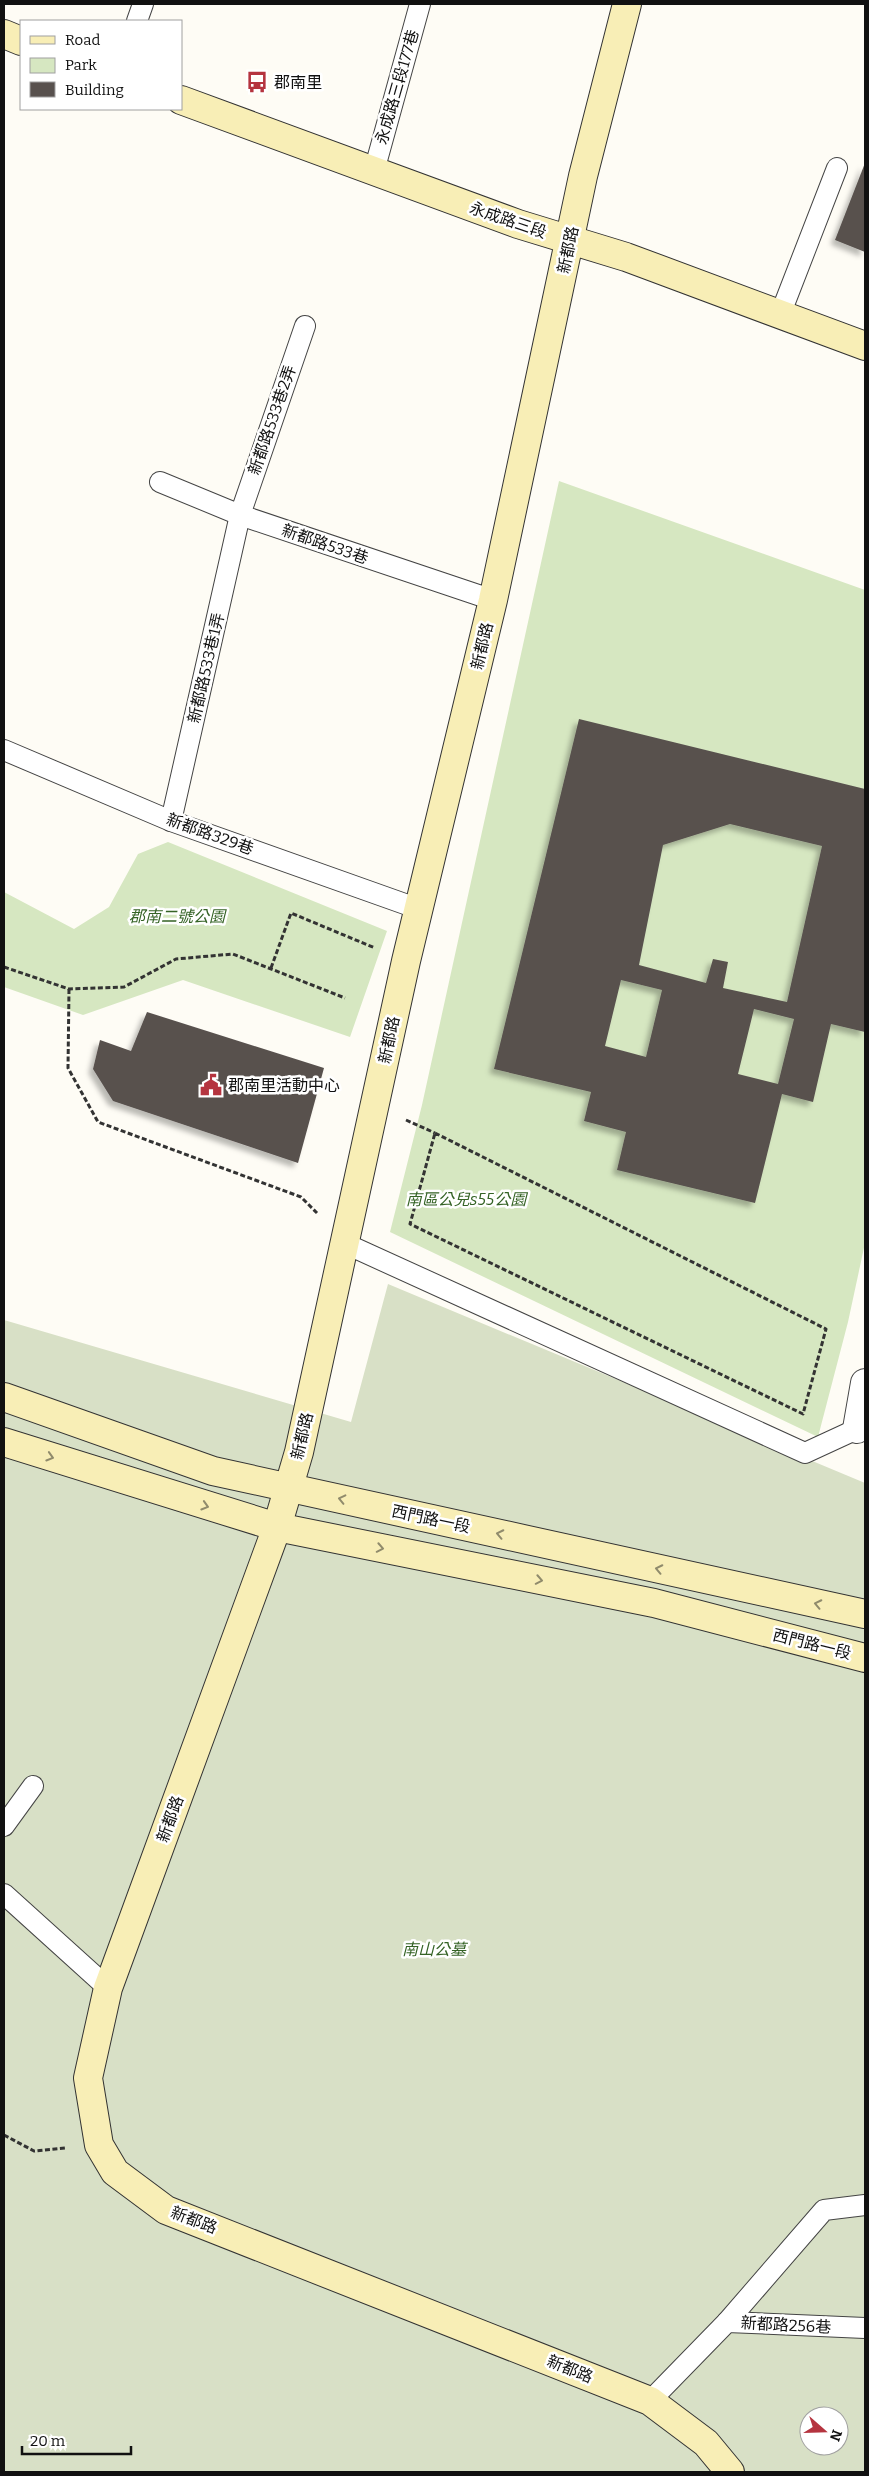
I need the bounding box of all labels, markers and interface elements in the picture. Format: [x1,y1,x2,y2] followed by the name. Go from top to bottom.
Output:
[20,20,182,110] legend
[372,27,422,147] street label: 永成路三段177巷
[65,31,100,49] text: Road
[65,56,97,74] text: Park
[244,69,270,95] bus stop icon: 郡南里
[274,73,322,92] place label: 郡南里
[65,81,124,99] text: Building
[467,198,549,242] street label: 永成路三段
[554,225,582,275] street label: 新都路
[244,363,300,477] street label: 新都路533巷2弄
[279,520,371,568] street label: 新都路533巷
[184,611,228,725] street label: 新都路533巷1弄
[467,620,497,672] street label: 新都路
[164,809,256,859] street label: 新都路329巷
[129,907,227,926] park label: 郡南二號公園
[375,1015,403,1065] street label: 新都路
[198,1072,224,1098] public building icon: 郡南里活動中心
[228,1076,340,1095] place label: 郡南里活動中心
[406,1190,528,1209] park label: 南區公兒s55公園
[287,1410,317,1462] street label: 新都路
[45,1452,54,1462] one-way arrow
[337,1494,346,1505] one-way arrow
[200,1500,209,1510] one-way arrow
[390,1501,472,1537] street label: 西門路一段
[496,1529,505,1540] one-way arrow
[375,1543,384,1553] one-way arrow
[654,1564,663,1575] one-way arrow
[535,1575,544,1585] one-way arrow
[813,1599,822,1610] one-way arrow
[771,1625,853,1663] street label: 西門路一段
[153,1793,187,1845] street label: 新都路
[402,1940,469,1959] park label: 南山公墓
[168,2203,220,2237] street label: 新都路
[740,2313,832,2337] street label: 新都路256巷
[544,2351,596,2387] street label: 新都路
[799,2406,849,2456] north arrow
[22,2424,131,2456] scale bar
[826,2427,846,2443] text: N
[30,2432,66,2450] text: 20 m

